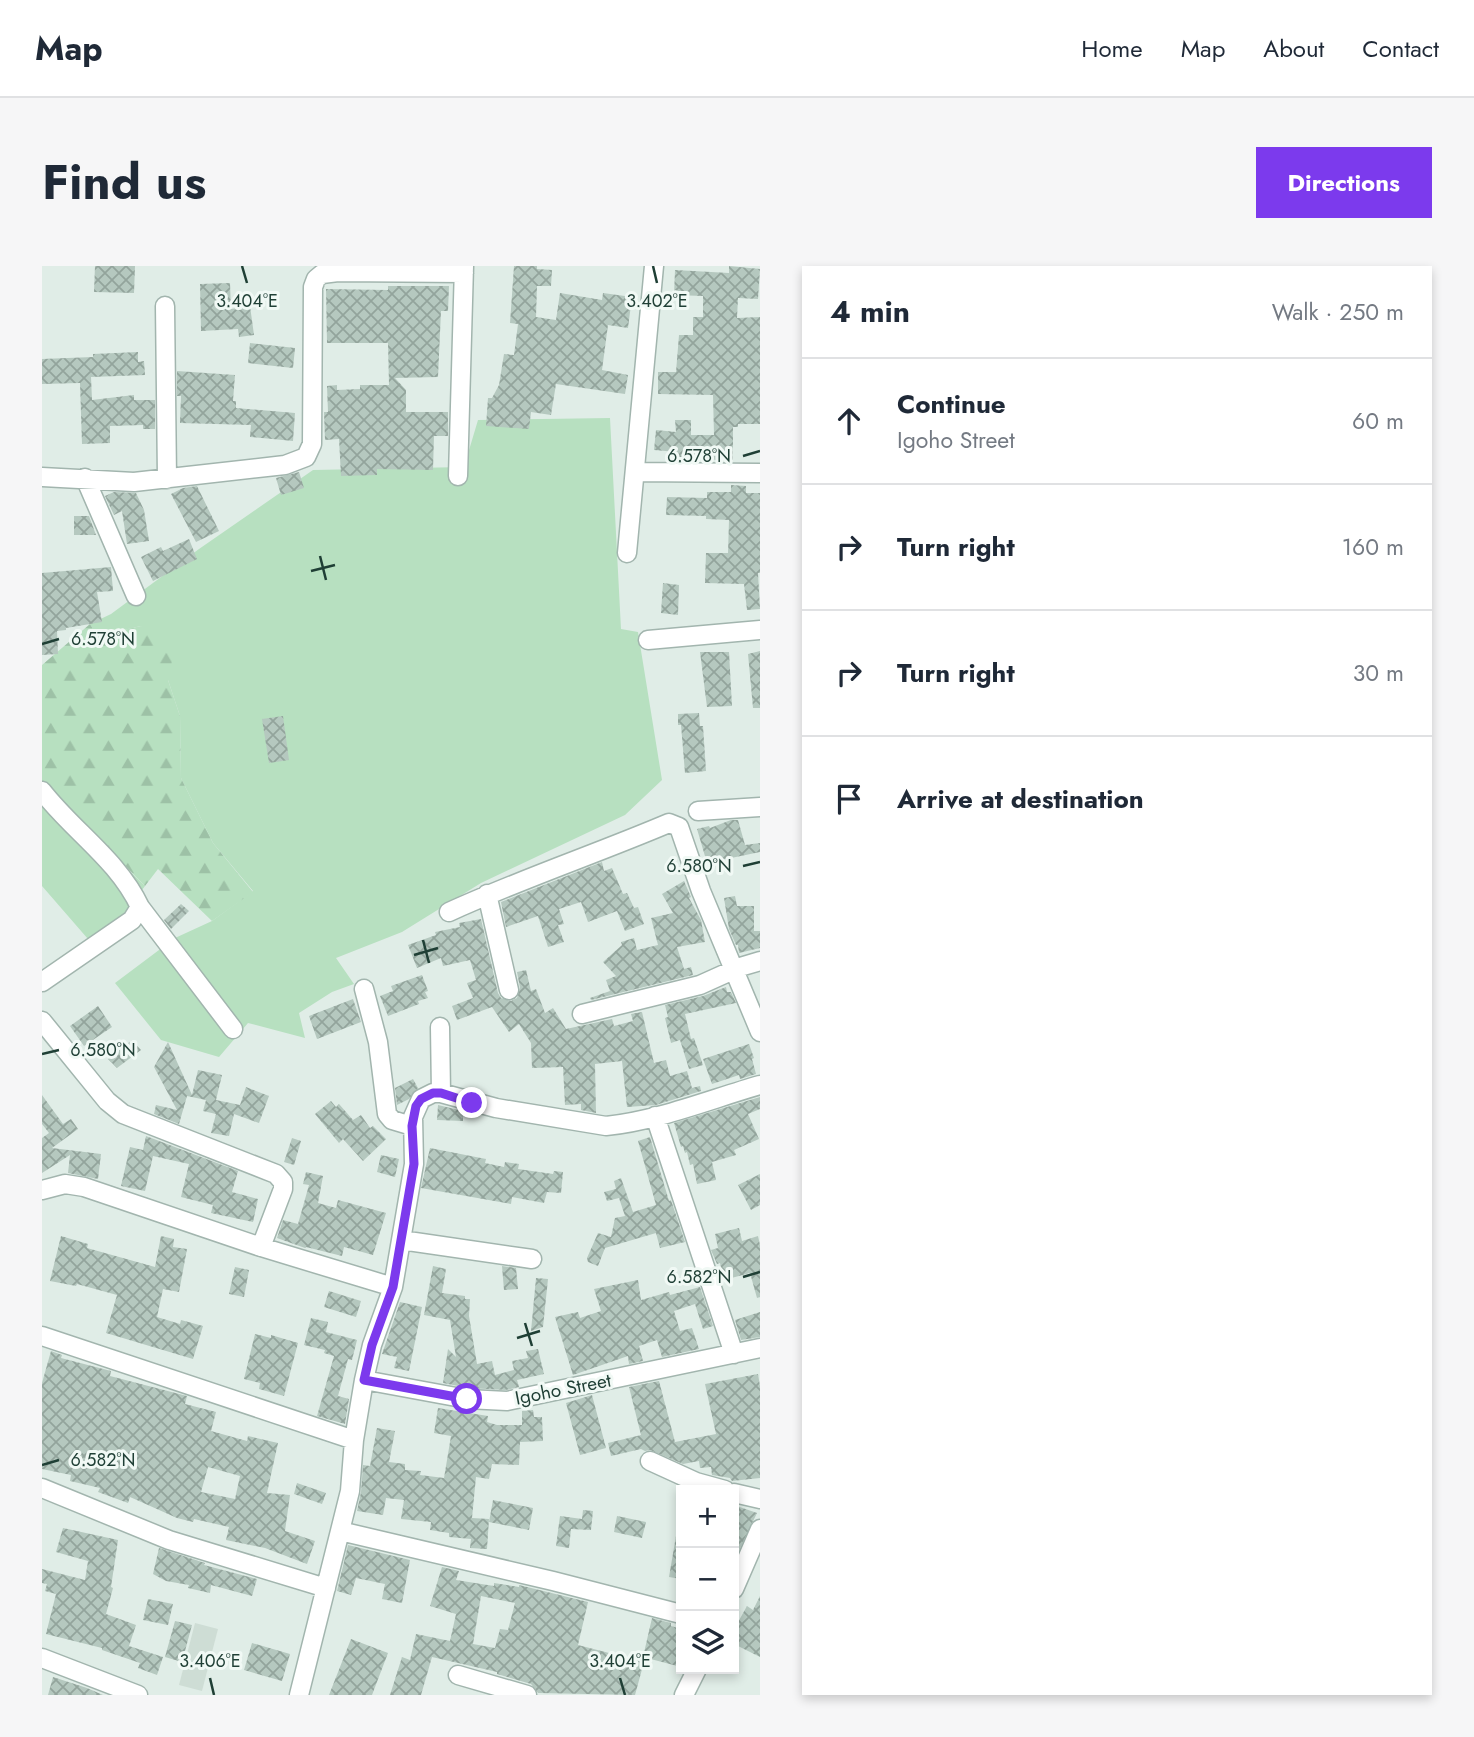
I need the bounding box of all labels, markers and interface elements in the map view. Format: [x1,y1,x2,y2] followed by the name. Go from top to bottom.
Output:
[35,25,103,72] text: Map
[1081,31,1143,66] text: Home
[1181,31,1225,66] text: Map
[1263,31,1324,66] text: About
[1362,31,1439,66] text: Contact
[42,147,206,217] text: Find us
[1256,147,1432,218] button: Directions
[216,288,278,314] text: 3.404°E
[626,288,688,314] text: 3.402°E
[830,290,910,333] text: 4 min
[1272,295,1404,329] text: Walk · 250 m
[897,385,1006,423] text: Continue
[830,402,868,440] icon: ahead
[1352,404,1404,438] text: 60 m
[897,423,1015,457] text: Igoho Street
[667,443,731,469] text: 6.578°N
[830,528,868,566] icon: right
[897,528,1015,566] text: Turn right
[1342,530,1404,564] text: 160 m
[71,626,135,652] text: 6.578°N
[830,654,868,692] icon: right
[897,654,1015,692] text: Turn right
[1353,656,1404,690] text: 30 m
[830,780,868,818] icon: arrive
[897,780,1144,818] text: Arrive at destination
[666,853,732,879] text: 6.580°N
[70,1037,136,1063] text: 6.580°N
[456,1087,487,1118] route end
[667,1264,731,1290] text: 6.582°N
[513,1366,614,1412] street label: Igoho Street
[451,1383,482,1414] route start
[71,1447,135,1473] text: 6.582°N
[676,1485,739,1674] map controls
[676,1485,739,1548] button: +
[676,1548,739,1611] button: −
[676,1611,739,1674] button: layers
[179,1648,241,1674] text: 3.406°E
[589,1648,651,1674] text: 3.404°E

